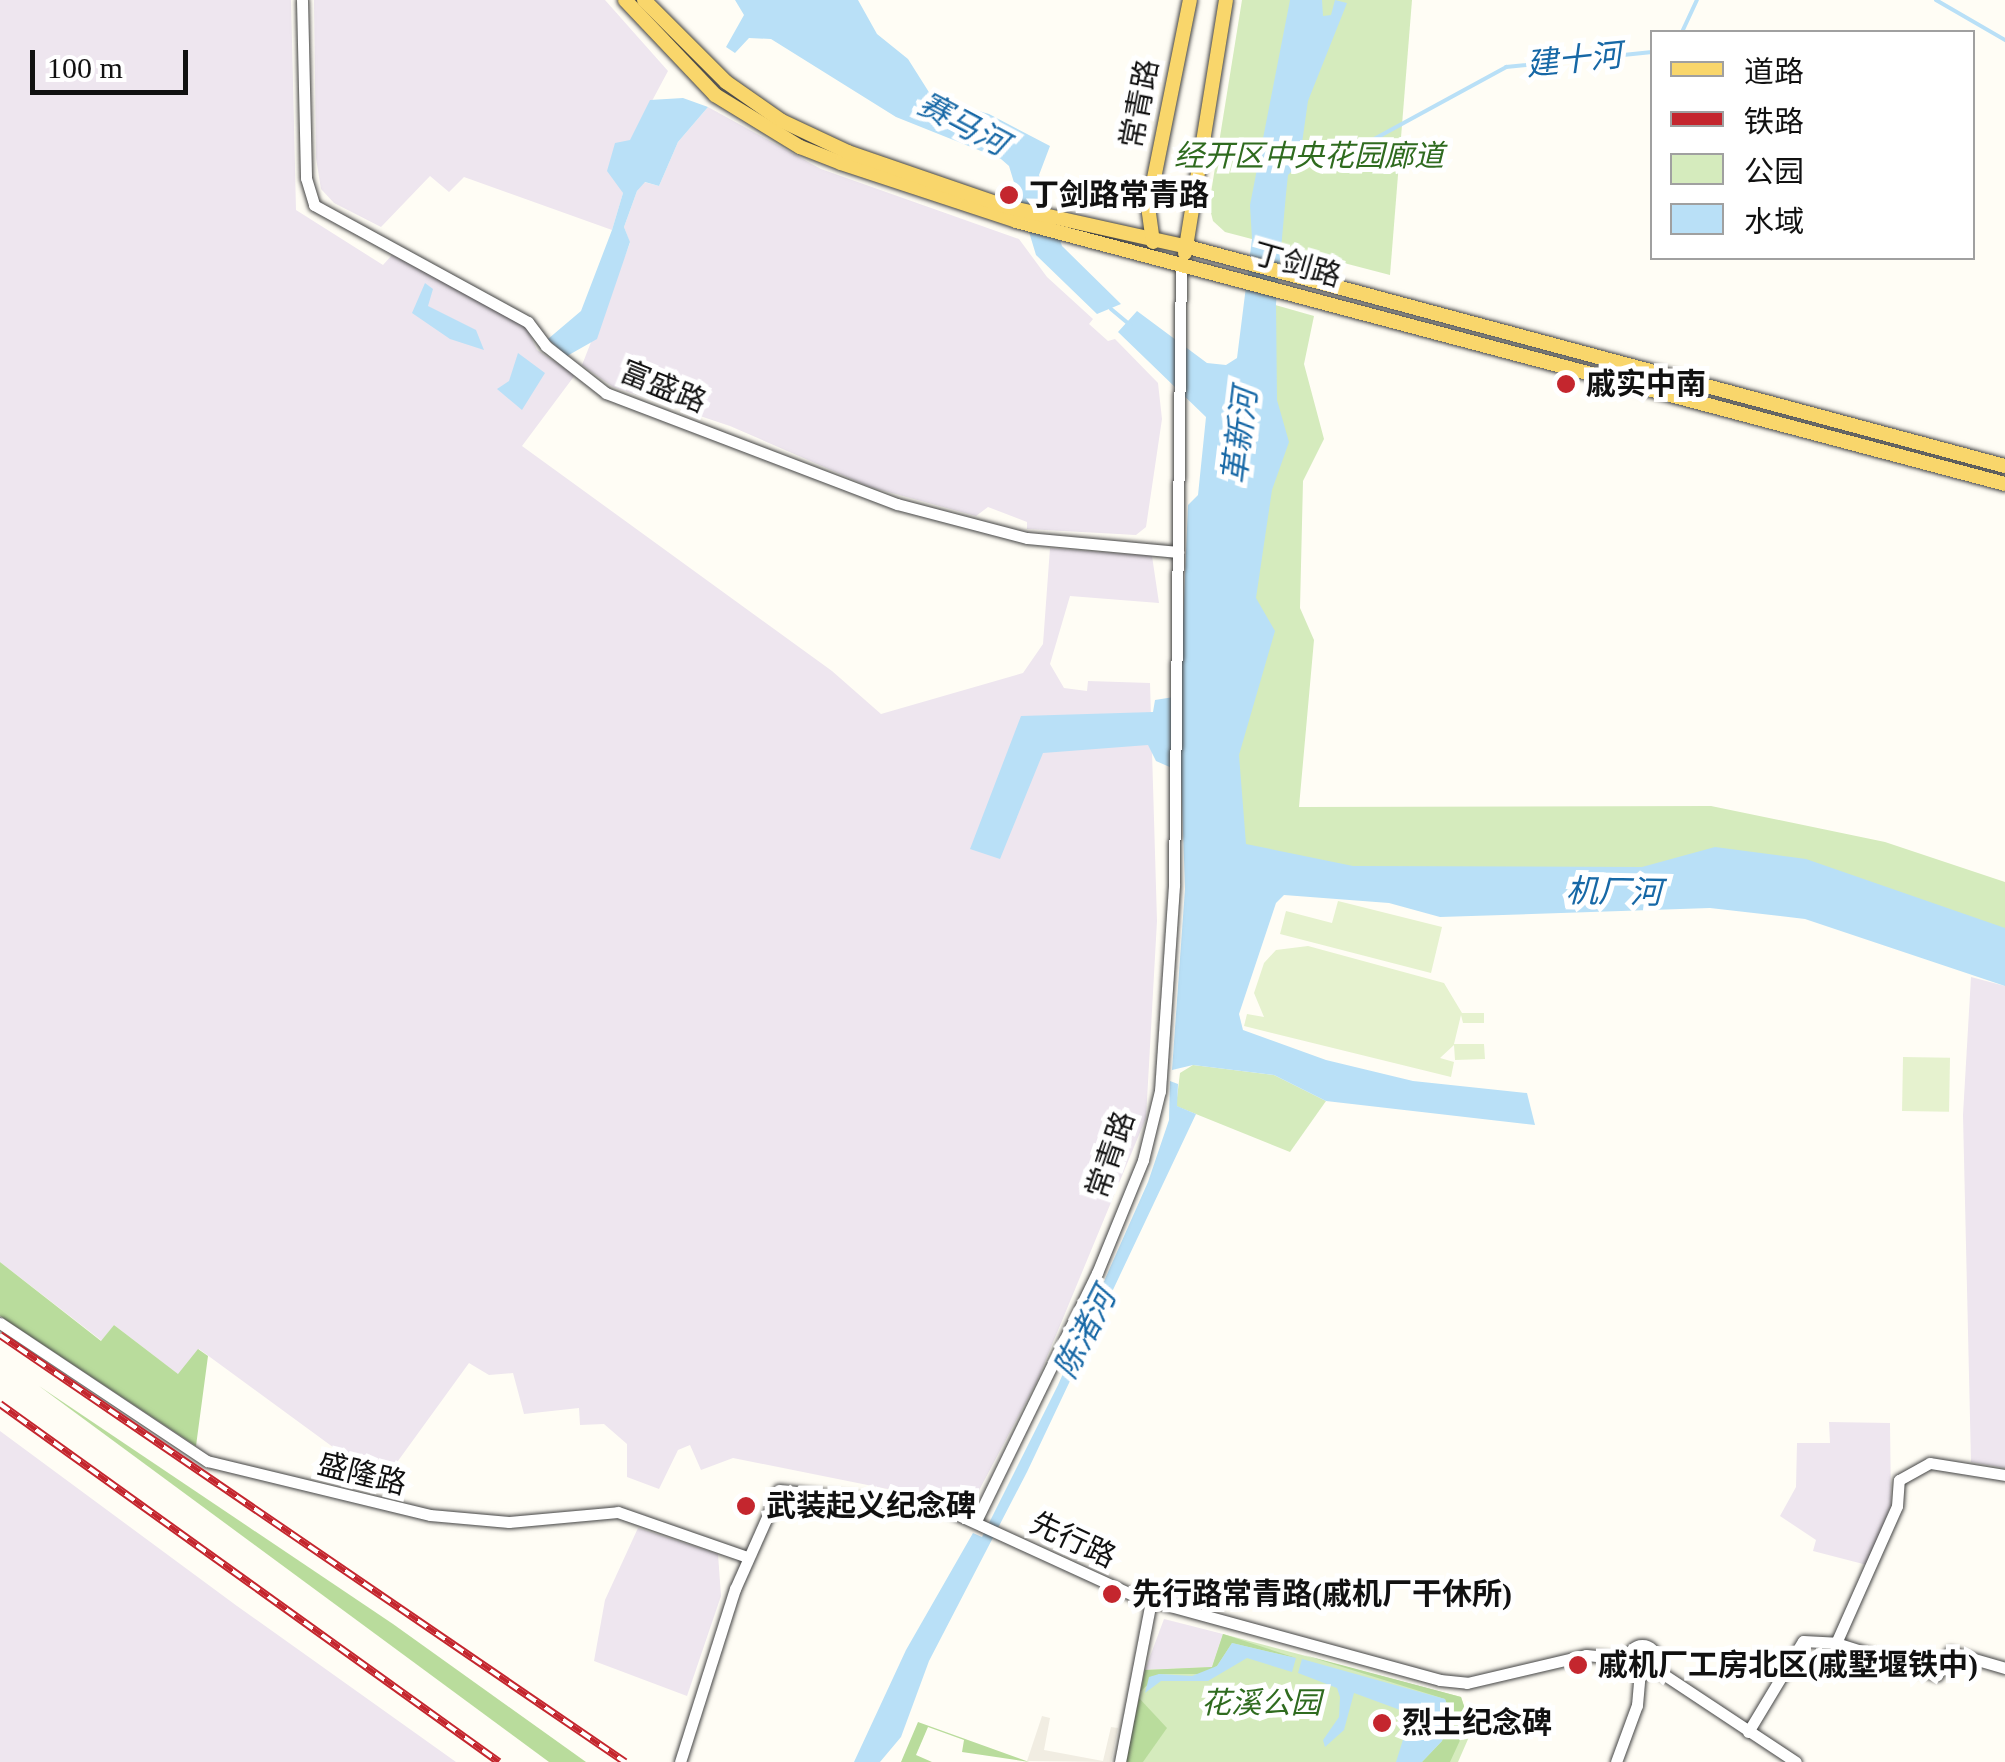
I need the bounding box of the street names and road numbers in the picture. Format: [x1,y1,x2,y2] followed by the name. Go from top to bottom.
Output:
[1114,56,1166,152] street label: 常青路
[1249,235,1345,295] street label: 丁剑路
[615,353,711,421] street label: 富盛路
[1079,1107,1143,1203] street label: 常青路
[314,1446,410,1502] street label: 盛隆路
[1025,1505,1121,1575] street label: 先行路

